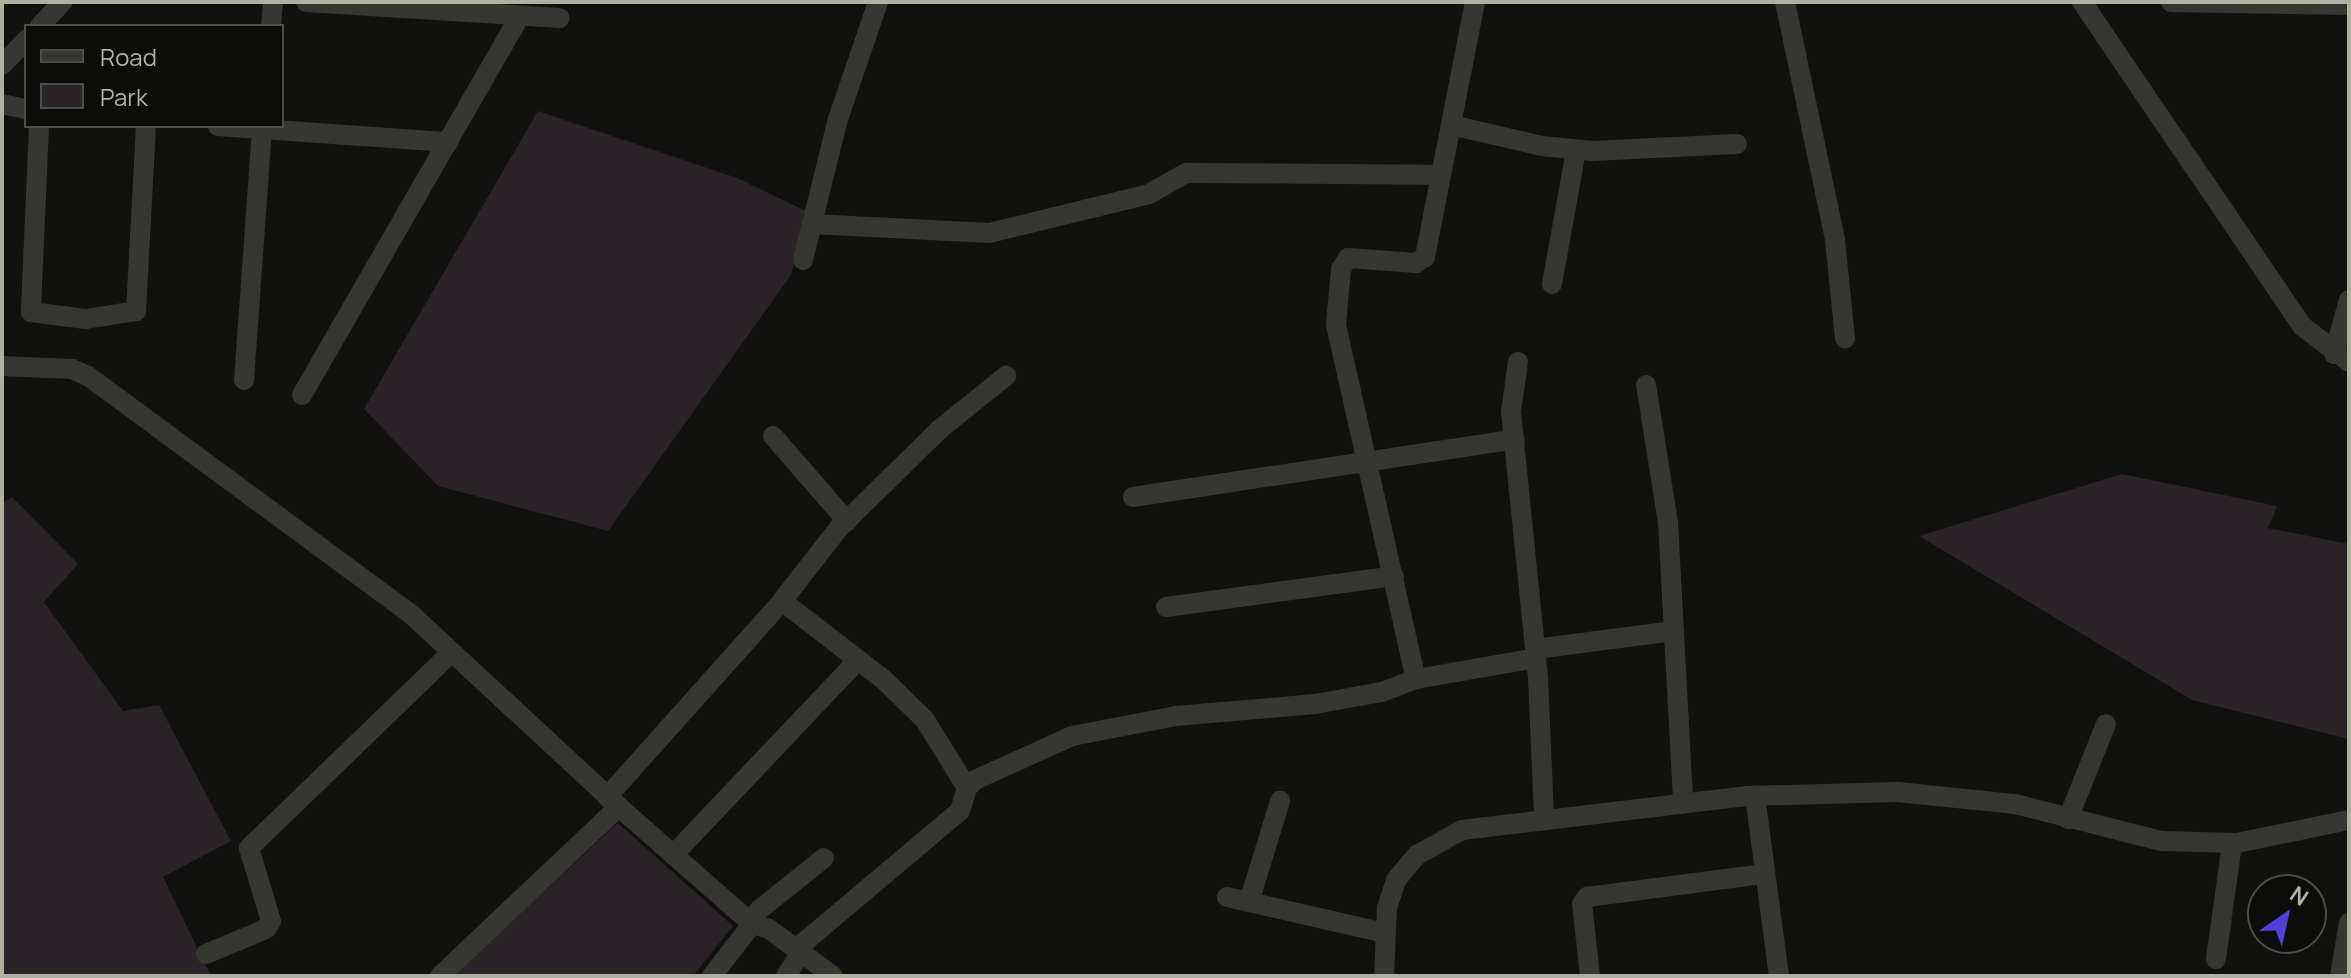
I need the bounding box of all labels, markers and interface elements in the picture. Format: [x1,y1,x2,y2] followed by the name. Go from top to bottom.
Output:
[24,24,284,128] legend
[100,40,157,73] text: Road
[100,80,148,113] text: Park
[2247,874,2327,954] north arrow
[2284,879,2314,913] text: N

